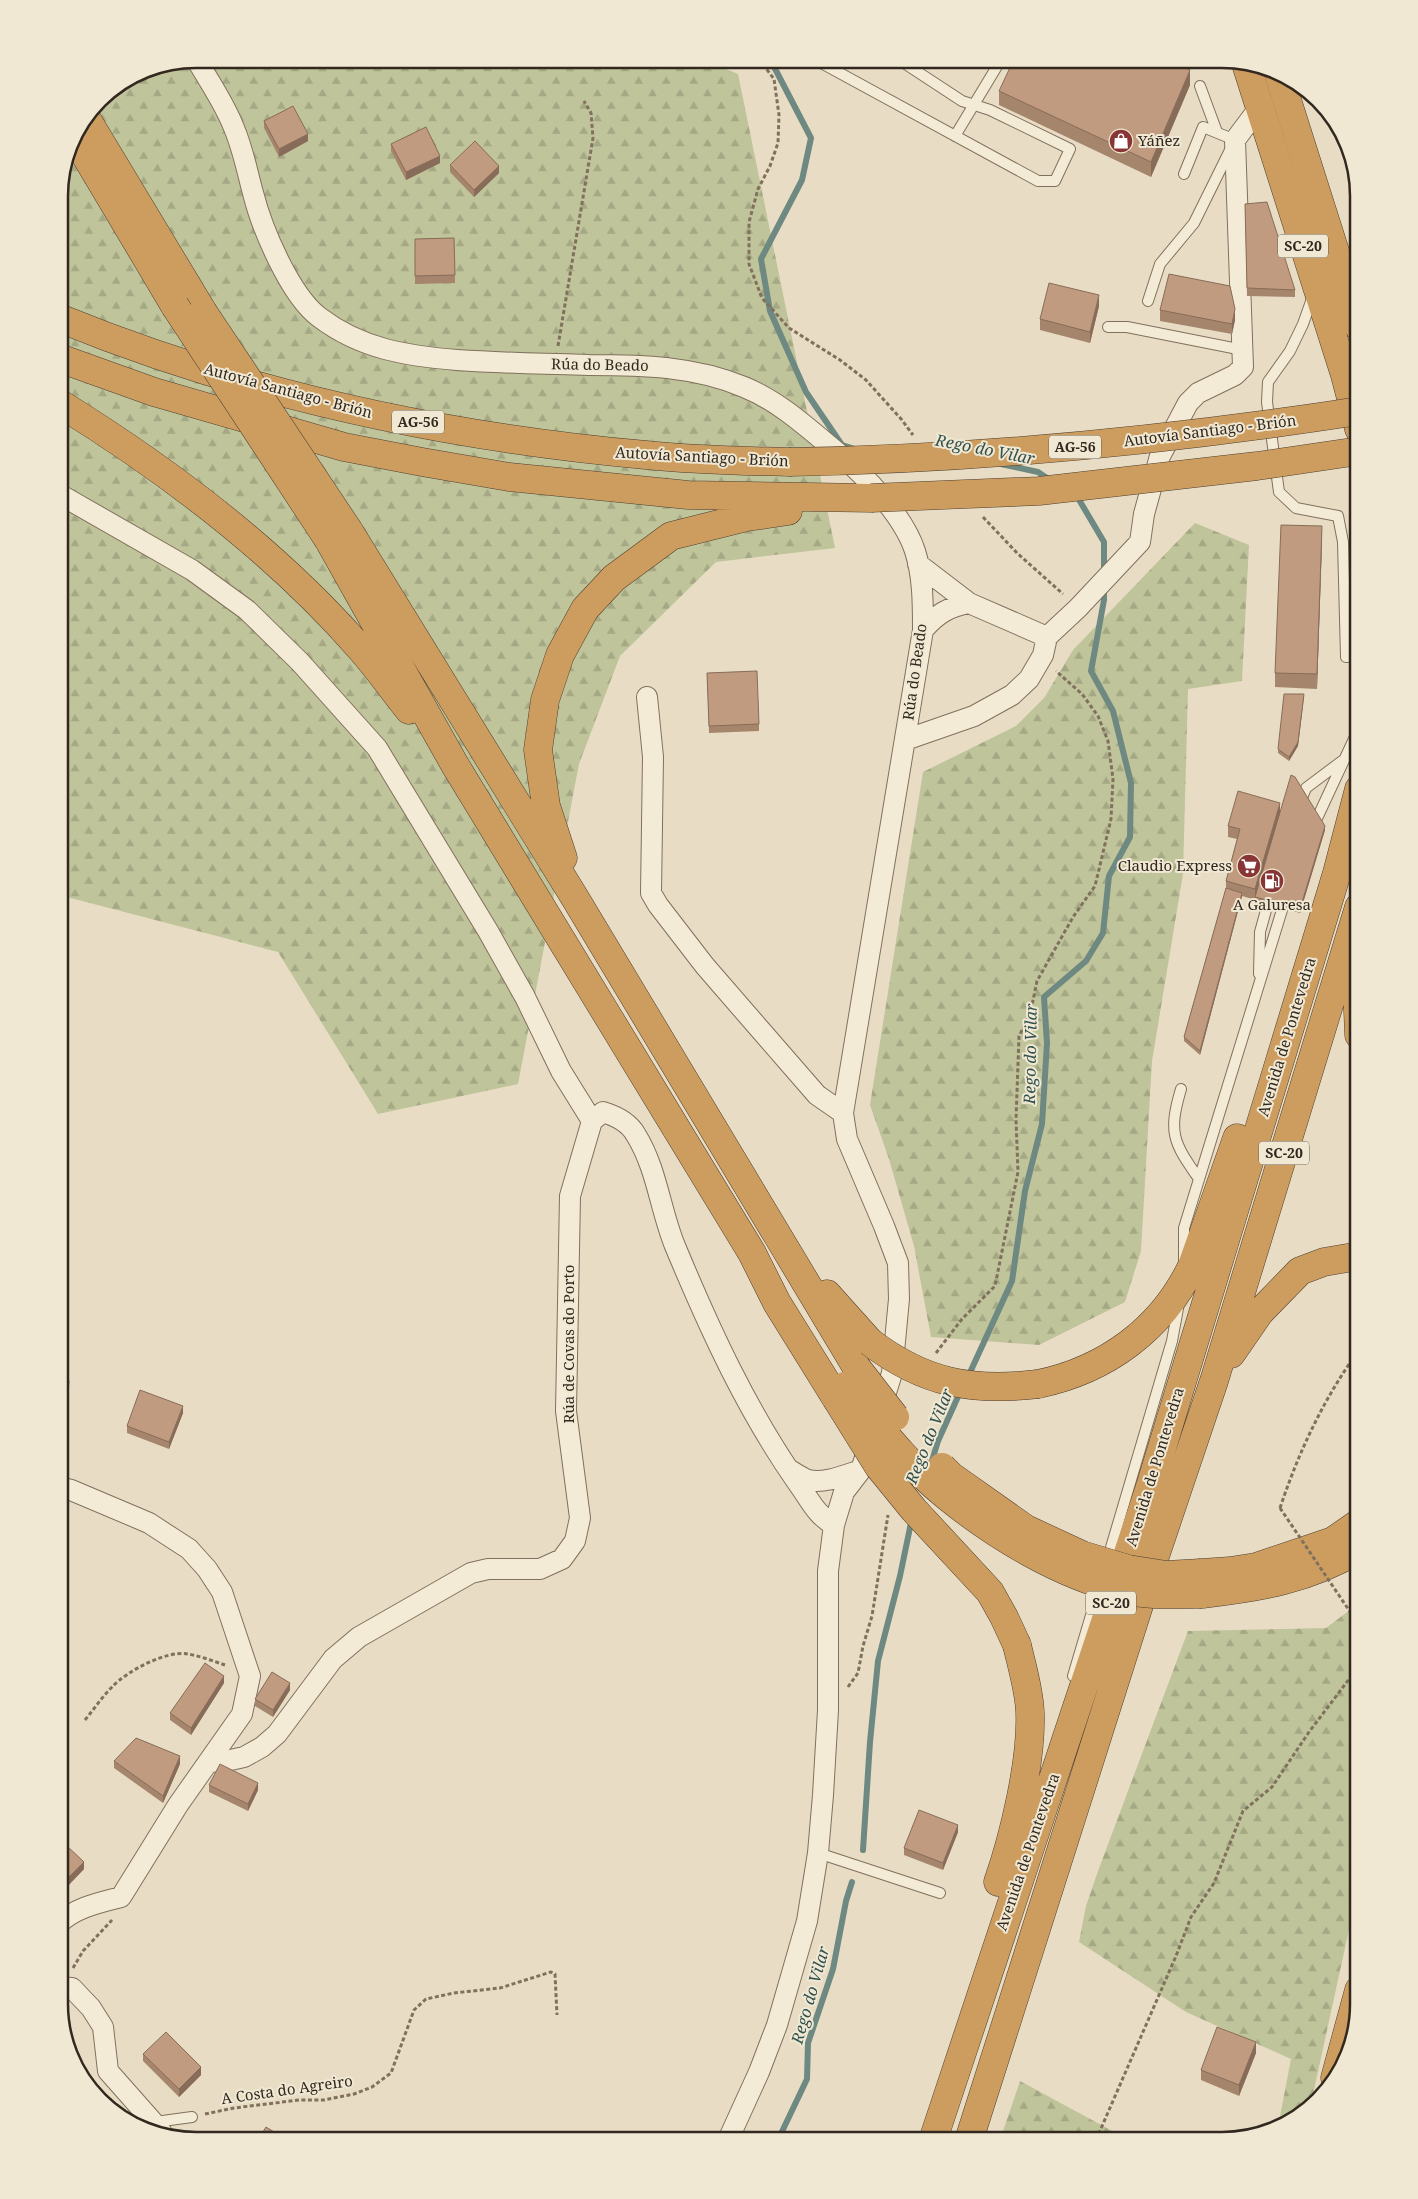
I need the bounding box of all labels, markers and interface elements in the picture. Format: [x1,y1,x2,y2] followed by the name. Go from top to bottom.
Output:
[1108,128,1134,154] shop icon: Yáñez
[1137,130,1180,150] place label: Yáñez
[1278,235,1328,258] road number: SC-20
[551,353,649,375] street label: Rúa do Beado
[202,358,375,422] street label: Autovía Santiago - Brión
[1123,409,1298,451] street label: Autovía Santiago - Brión
[392,411,444,434] road number: AG-56
[933,428,1037,469] water label: Rego do Vilar
[1049,436,1101,458] road number: AG-56
[615,441,790,471] street label: Autovía Santiago - Brión
[897,622,931,722] street label: Rúa do Beado
[1236,853,1262,879] supermarket icon: Claudio Express
[1118,855,1232,875] place label: Claudio Express
[1259,868,1285,894] fuel station icon: A Galuresa
[1233,894,1311,914] place label: A Galuresa
[1252,955,1320,1119] street label: Avenida de Pontevedra
[1018,1003,1042,1106] water label: Rego do Vilar
[1259,1142,1309,1164] road number: SC-20
[558,1265,578,1424] street label: Rúa de Covas do Porto
[900,1385,958,1488] water label: Rego do Vilar
[1120,1385,1188,1549] street label: Avenida de Pontevedra
[1086,1592,1136,1615] road number: SC-20
[991,1770,1063,1933] street label: Avenida de Pontevedra
[785,1943,835,2047] water label: Rego do Vilar
[220,2070,354,2108] street label: A Costa do Agreiro

